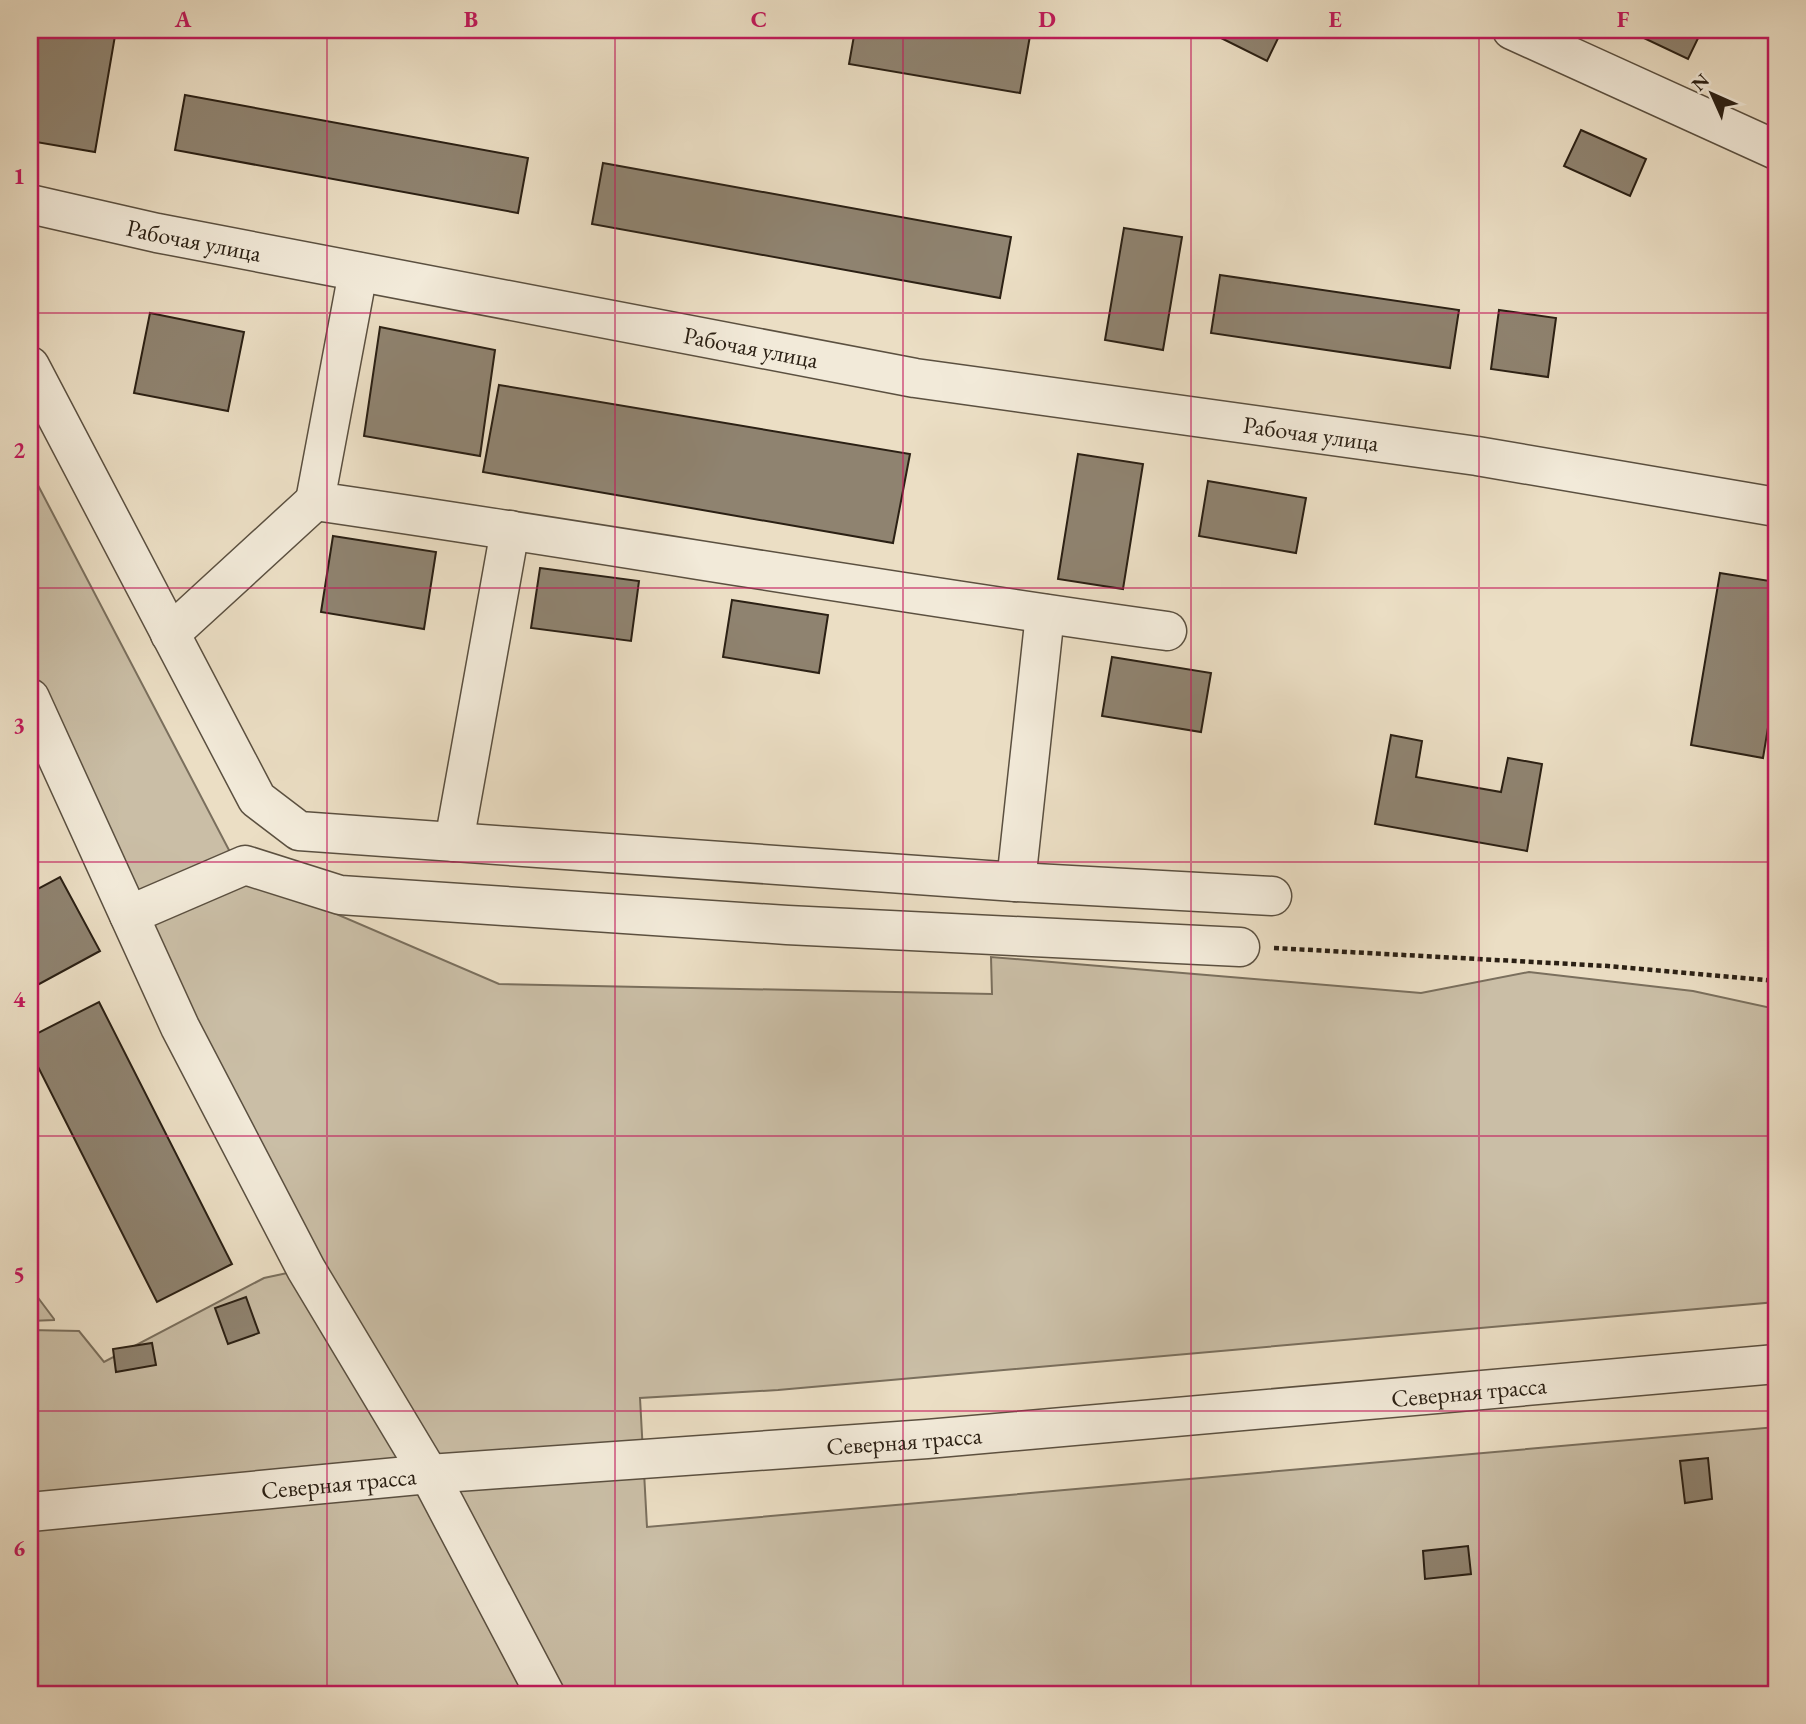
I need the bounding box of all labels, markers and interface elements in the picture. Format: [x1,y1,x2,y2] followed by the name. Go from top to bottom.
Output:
[174,4,192,34] text: A
[464,4,478,34] text: B
[751,4,767,34] text: C
[1038,4,1056,34] text: D
[1328,4,1342,34] text: E
[1617,4,1630,34] text: F
[1676,60,1746,130] north arrow
[1686,68,1715,97] text: N
[13,161,25,191] text: 1
[124,211,264,268] street label: Рабочая улица
[681,319,821,375] street label: Рабочая улица
[1241,408,1381,458] street label: Рабочая улица
[13,435,25,465] text: 2
[13,710,25,740] text: 3
[13,984,26,1014] text: 4
[13,1259,25,1289] text: 5
[1390,1369,1548,1413] street label: Северная трасса
[825,1419,983,1462] street label: Северная трасса
[260,1460,418,1505] street label: Северная трасса
[13,1533,25,1563] text: 6

